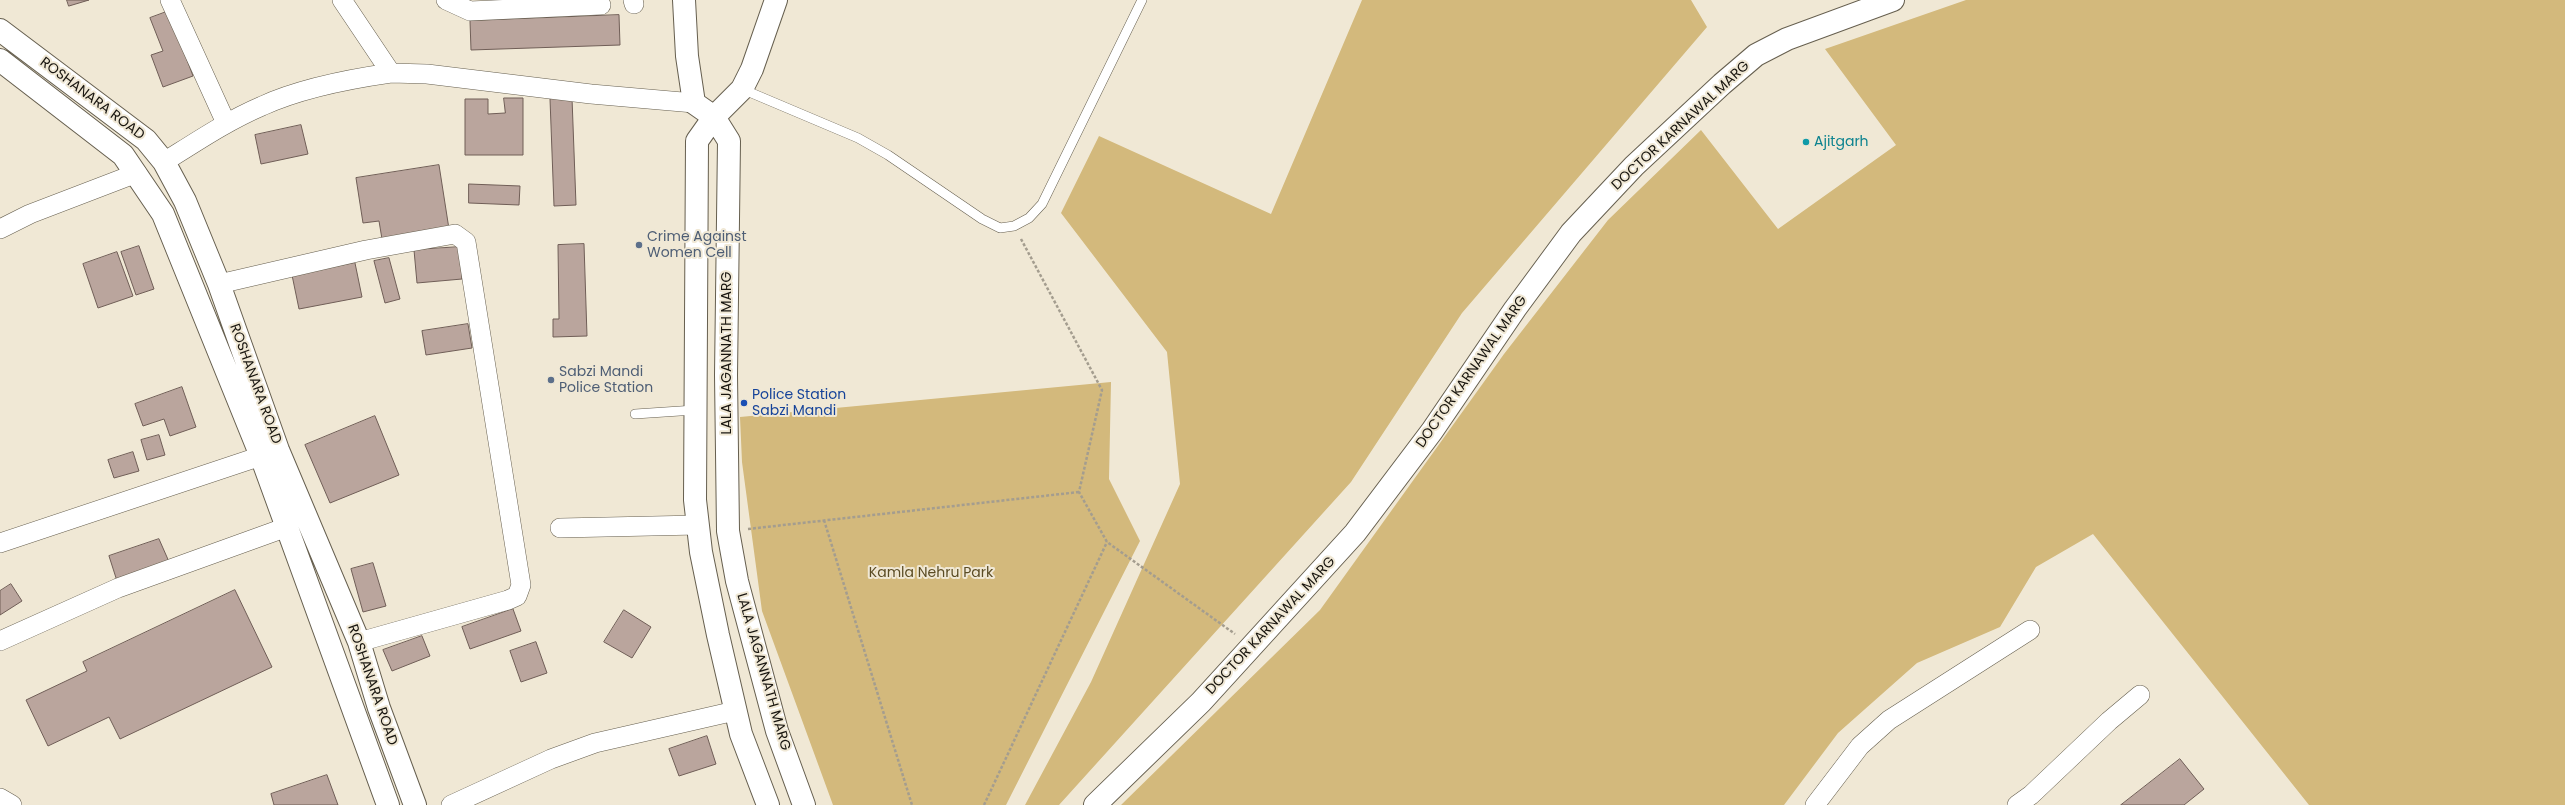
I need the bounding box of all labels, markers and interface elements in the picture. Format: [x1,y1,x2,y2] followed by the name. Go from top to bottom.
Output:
[36,54,148,144] street label: ROSHANARA ROAD
[1609,58,1753,194] street label: DOCTOR KARNAWAL MARG
[1814,134,1869,150] place label: Ajitgarh
[1801,137,1811,147] marker: Ajitgarh
[647,229,746,262] place label: Crime Against Women Cell
[634,240,644,250] marker: Crime Against Women Cell
[719,272,735,434] street label: LALA JAGANNATH MARG
[1413,293,1531,451] street label: DOCTOR KARNAWAL MARG
[225,322,285,446] street label: ROSHANARA ROAD
[559,364,653,396] place label: Sabzi Mandi Police Station
[546,375,556,385] marker: Sabzi Mandi Police Station
[752,387,846,420] place label: Police Station Sabzi Mandi
[739,398,749,408] marker: Police Station Sabzi Mandi
[1203,554,1339,698] street label: DOCTOR KARNAWAL MARG
[869,565,993,581] park label: Kamla Nehru Park
[732,591,794,753] street label: LALA JAGANNATH MARG
[343,622,401,748] street label: ROSHANARA ROAD

